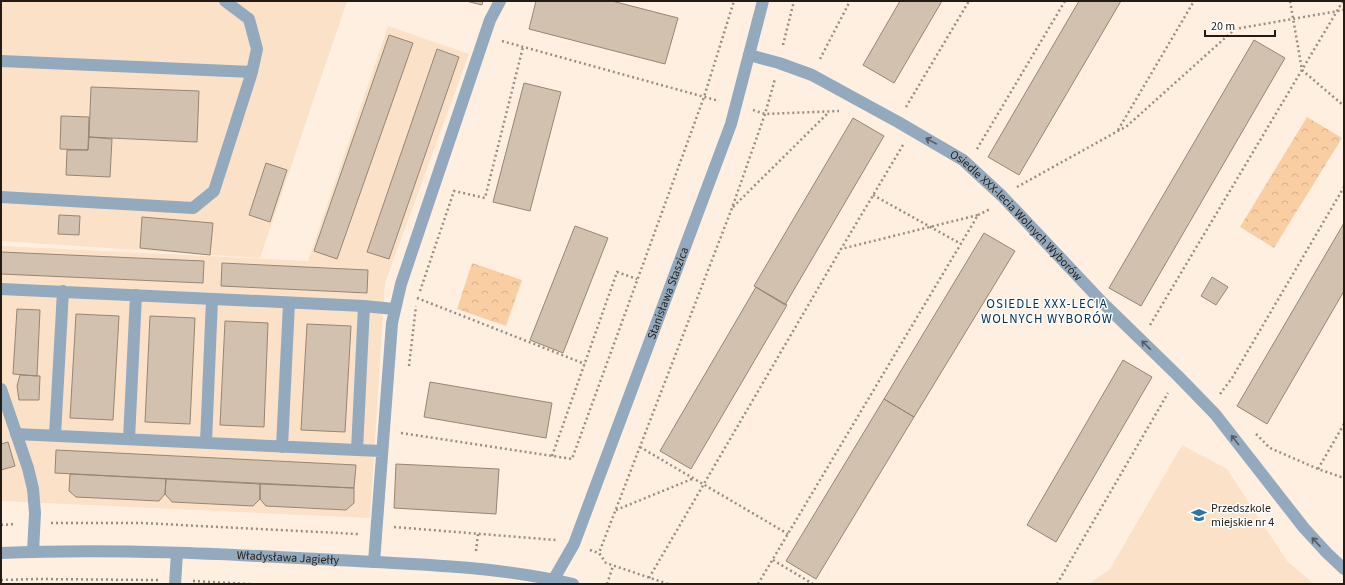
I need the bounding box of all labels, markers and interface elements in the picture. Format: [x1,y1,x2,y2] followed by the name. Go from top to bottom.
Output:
[1205,12,1275,38] scale bar
[1211,18,1235,35] text: 20 m
[925,136,937,144] one-way arrow
[947,146,1086,285] street label: Osiedle XXX-lecia Wolnych Wyborów
[643,245,693,342] street label: Stanisława Staszica
[981,295,1113,328] district label: OSIEDLE XXX-LECIA WOLNYCH WYBORÓW
[1141,341,1151,350] one-way arrow
[1231,434,1240,445] one-way arrow
[1211,500,1274,531] place label: Przedszkole miejskie nr 4
[1190,506,1208,524] school or university icon: Przedszkole miejskie nr 4
[1312,537,1321,547] one-way arrow
[236,547,340,569] street label: Władysława Jagiełły

